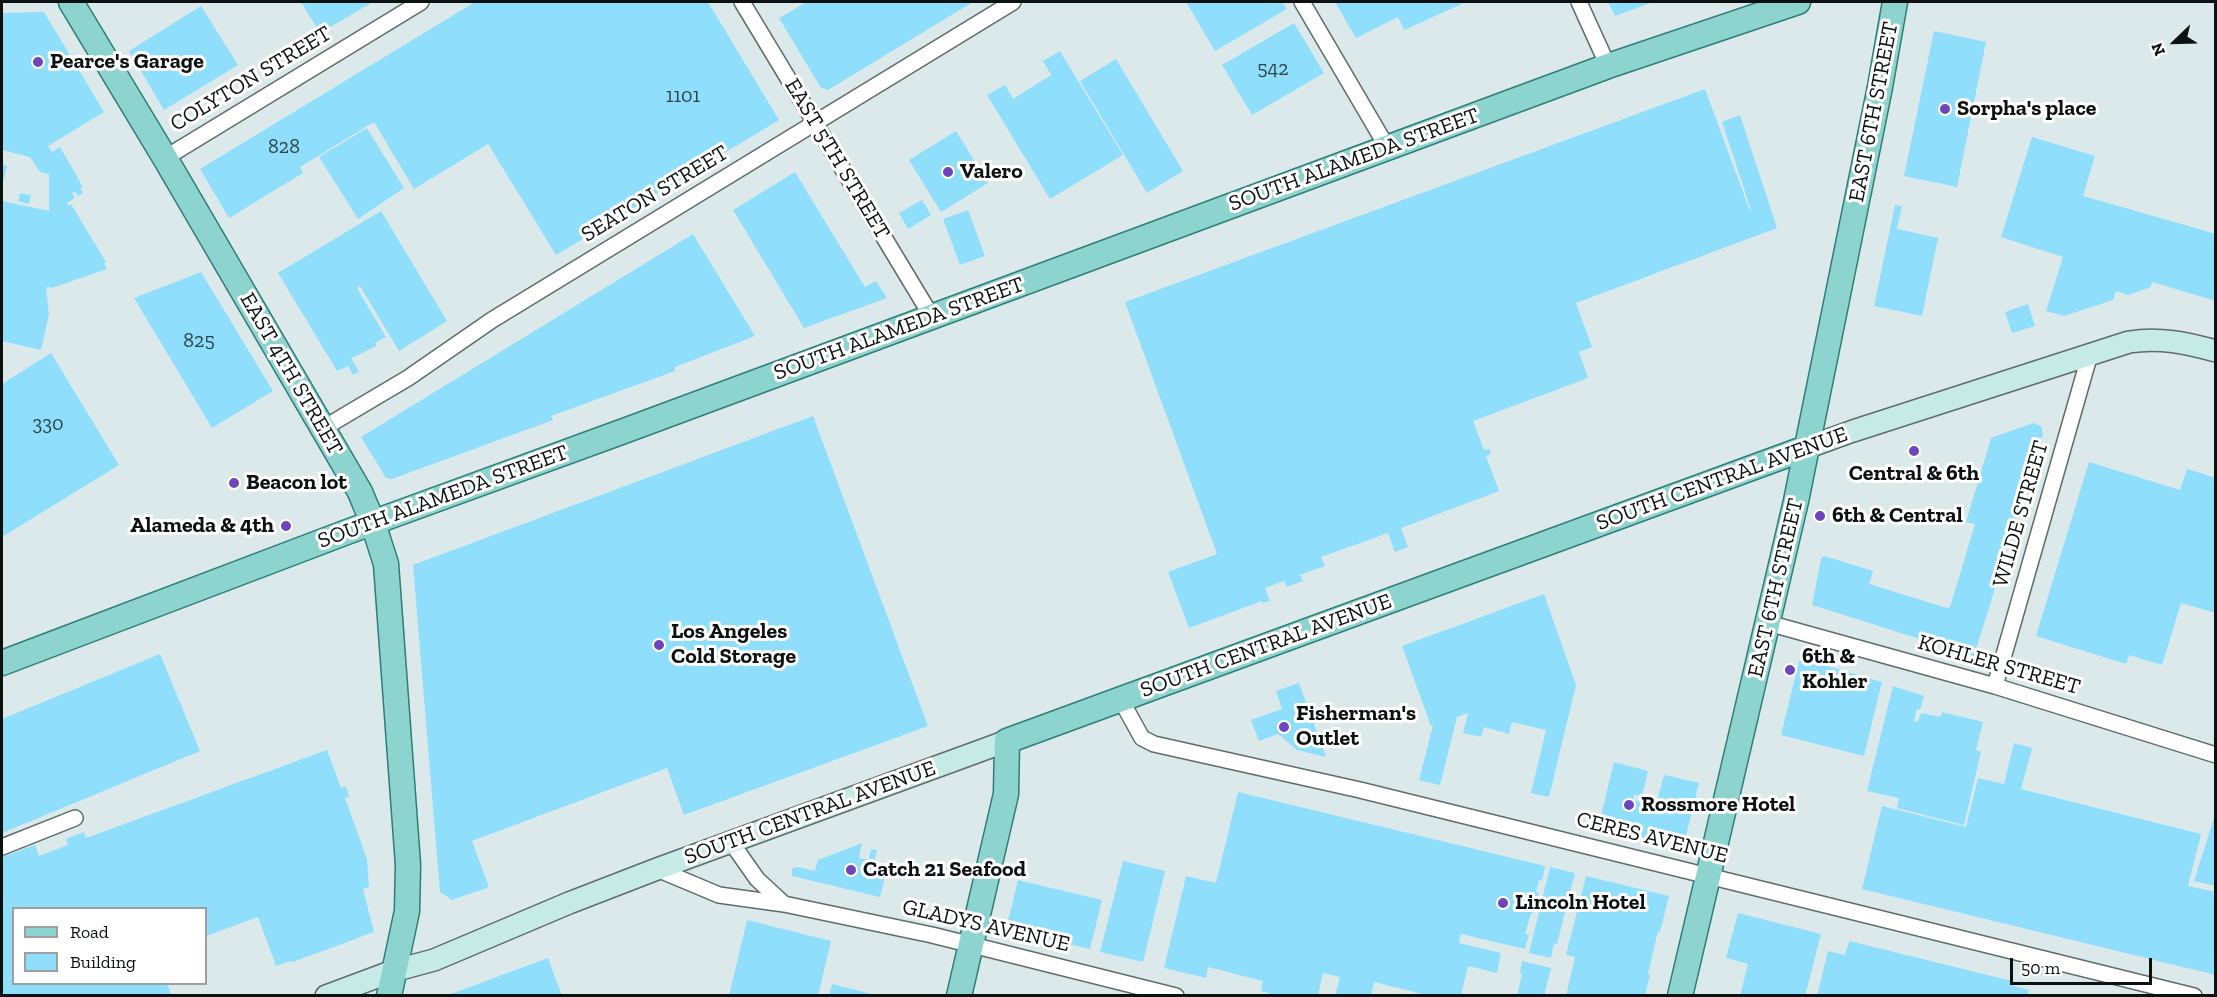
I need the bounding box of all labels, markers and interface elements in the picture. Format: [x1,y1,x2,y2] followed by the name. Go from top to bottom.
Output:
[2145,12,2205,72] north arrow
[166,20,336,138] street label: COLYTON STREET
[1844,20,1904,204] street label: EAST 6TH STREET
[2147,40,2169,59] text: N
[50,49,204,75] place label: Pearce's Garage
[31,55,45,69] marker: Pearce's Garage
[1257,57,1289,81] house number: 542
[779,74,895,244] street label: EAST 5TH STREET
[666,84,700,108] house number: 1101
[1957,96,2096,122] place label: Sorpha's place
[1225,102,1483,218] street label: SOUTH ALAMEDA STREET
[1938,102,1952,116] marker: Sorpha's place
[268,135,300,159] house number: 828
[577,140,733,248] street label: SEATON STREET
[960,159,1023,185] place label: Valero
[941,165,955,179] marker: Valero
[770,271,1028,387] street label: SOUTH ALAMEDA STREET
[234,288,348,460] street label: EAST 4TH STREET
[183,329,215,353] house number: 825
[32,412,64,436] house number: 330
[1593,421,1851,537] street label: SOUTH CENTRAL AVENUE
[1987,438,2055,590] street label: WILDE STREET
[314,439,572,555] street label: SOUTH ALAMEDA STREET
[1907,444,1921,458] marker: Central & 6th
[1849,461,1979,487] place label: Central & 6th
[246,470,347,496] place label: Beacon lot
[227,476,241,490] marker: Beacon lot
[1743,496,1809,680] street label: EAST 6TH STREET
[1832,503,1963,529] place label: 6th & Central
[1813,509,1827,523] marker: 6th & Central
[130,513,274,539] place label: Alameda & 4th
[279,519,293,533] marker: Alameda & 4th
[1137,588,1395,704] street label: SOUTH CENTRAL AVENUE
[671,619,796,670] place label: Los Angeles Cold Storage
[1915,629,2083,701] street label: KOHLER STREET
[652,638,666,652] marker: Los Angeles Cold Storage
[1802,644,1868,696] place label: 6th & Kohler
[1783,663,1797,677] marker: 6th & Kohler
[1296,701,1416,752] place label: Fisherman's Outlet
[1277,720,1291,734] marker: Fisherman's Outlet
[681,755,939,871] street label: SOUTH CENTRAL AVENUE
[1641,792,1795,818] place label: Rossmore Hotel
[1622,798,1636,812] marker: Rossmore Hotel
[1573,806,1731,870] street label: CERES AVENUE
[863,857,1026,883] place label: Catch 21 Seafood
[844,863,858,877] marker: Catch 21 Seafood
[1515,890,1646,916] place label: Lincoln Hotel
[900,894,1072,958] street label: GLADYS AVENUE
[1496,896,1510,910] marker: Lincoln Hotel
[12,907,207,985] legend
[70,921,109,943] text: Road
[2013,946,2156,984] scale bar
[70,951,136,973] text: Building
[2021,957,2060,979] text: 50 m

